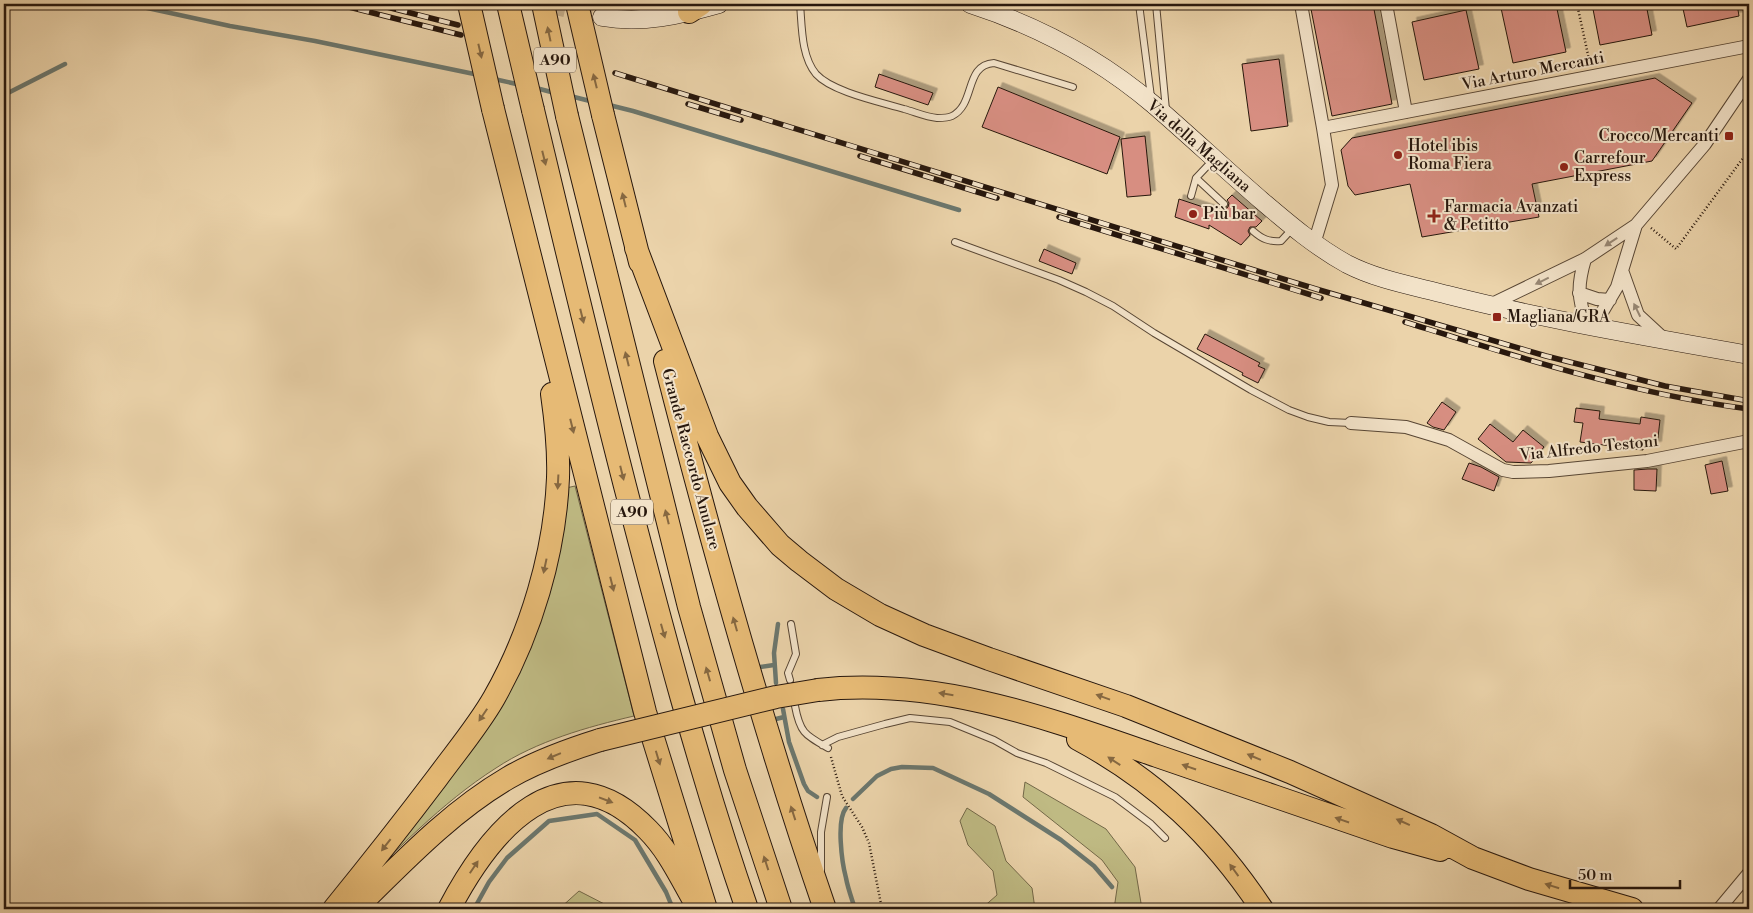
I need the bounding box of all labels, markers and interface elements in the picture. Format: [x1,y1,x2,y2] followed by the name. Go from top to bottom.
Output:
[545,26,553,41] one-way arrow
[476,44,484,59] one-way arrow
[1459,47,1606,95] street label: Via Arturo Mercanti
[534,48,576,72] road number: A90
[591,74,599,89] one-way arrow
[1142,95,1256,197] street label: Via della Magliana
[1599,126,1719,146] place label: Crocco/Mercanti
[1723,130,1735,142] marker: Crocco/Mercanti
[1408,136,1493,174] place label: Hotel ibis Roma Fiera
[1574,148,1646,186] place label: Carrefour Express
[1392,149,1404,161] marker: Hotel ibis Roma Fiera
[540,150,548,165] one-way arrow
[1558,161,1570,173] marker: Carrefour Express
[620,193,628,208] one-way arrow
[1444,197,1578,235] place label: Farmacia Avanzati & Petitto
[1203,204,1256,224] place label: Più bar
[1187,208,1199,220] marker: Più bar
[1428,210,1440,222] marker: Farmacia Avanzati & Petitto
[1604,237,1618,247] one-way arrow
[1535,277,1549,285] one-way arrow
[1633,303,1641,317] one-way arrow
[1507,307,1611,327] place label: Magliana/GRA
[578,308,586,323] one-way arrow
[1491,311,1503,323] marker: Magliana/GRA
[623,352,631,367] one-way arrow
[657,366,725,552] street label: Grande Raccordo Anulare
[568,419,576,434] one-way arrow
[1518,431,1659,465] street label: Via Alfredo Testoni
[618,466,626,481] one-way arrow
[553,474,561,490] one-way arrow
[611,500,653,524] road number: A90
[662,510,670,525] one-way arrow
[540,558,548,574] one-way arrow
[608,576,616,591] one-way arrow
[731,617,739,632] one-way arrow
[659,623,667,638] one-way arrow
[703,667,711,682] one-way arrow
[938,689,954,697] one-way arrow
[1095,693,1110,700] one-way arrow
[478,708,488,722] one-way arrow
[655,750,663,765] one-way arrow
[547,752,561,760] one-way arrow
[1247,752,1261,760] one-way arrow
[1107,756,1120,766] one-way arrow
[1181,763,1196,770] one-way arrow
[599,796,613,804] one-way arrow
[788,806,796,821] one-way arrow
[1335,816,1350,823] one-way arrow
[1396,817,1410,825] one-way arrow
[380,838,391,851] one-way arrow
[762,855,770,870] one-way arrow
[1570,858,1680,890] scale bar
[469,861,479,874] one-way arrow
[1229,863,1239,876] one-way arrow
[1578,866,1612,885] text: 50 m
[1544,882,1559,889] one-way arrow

